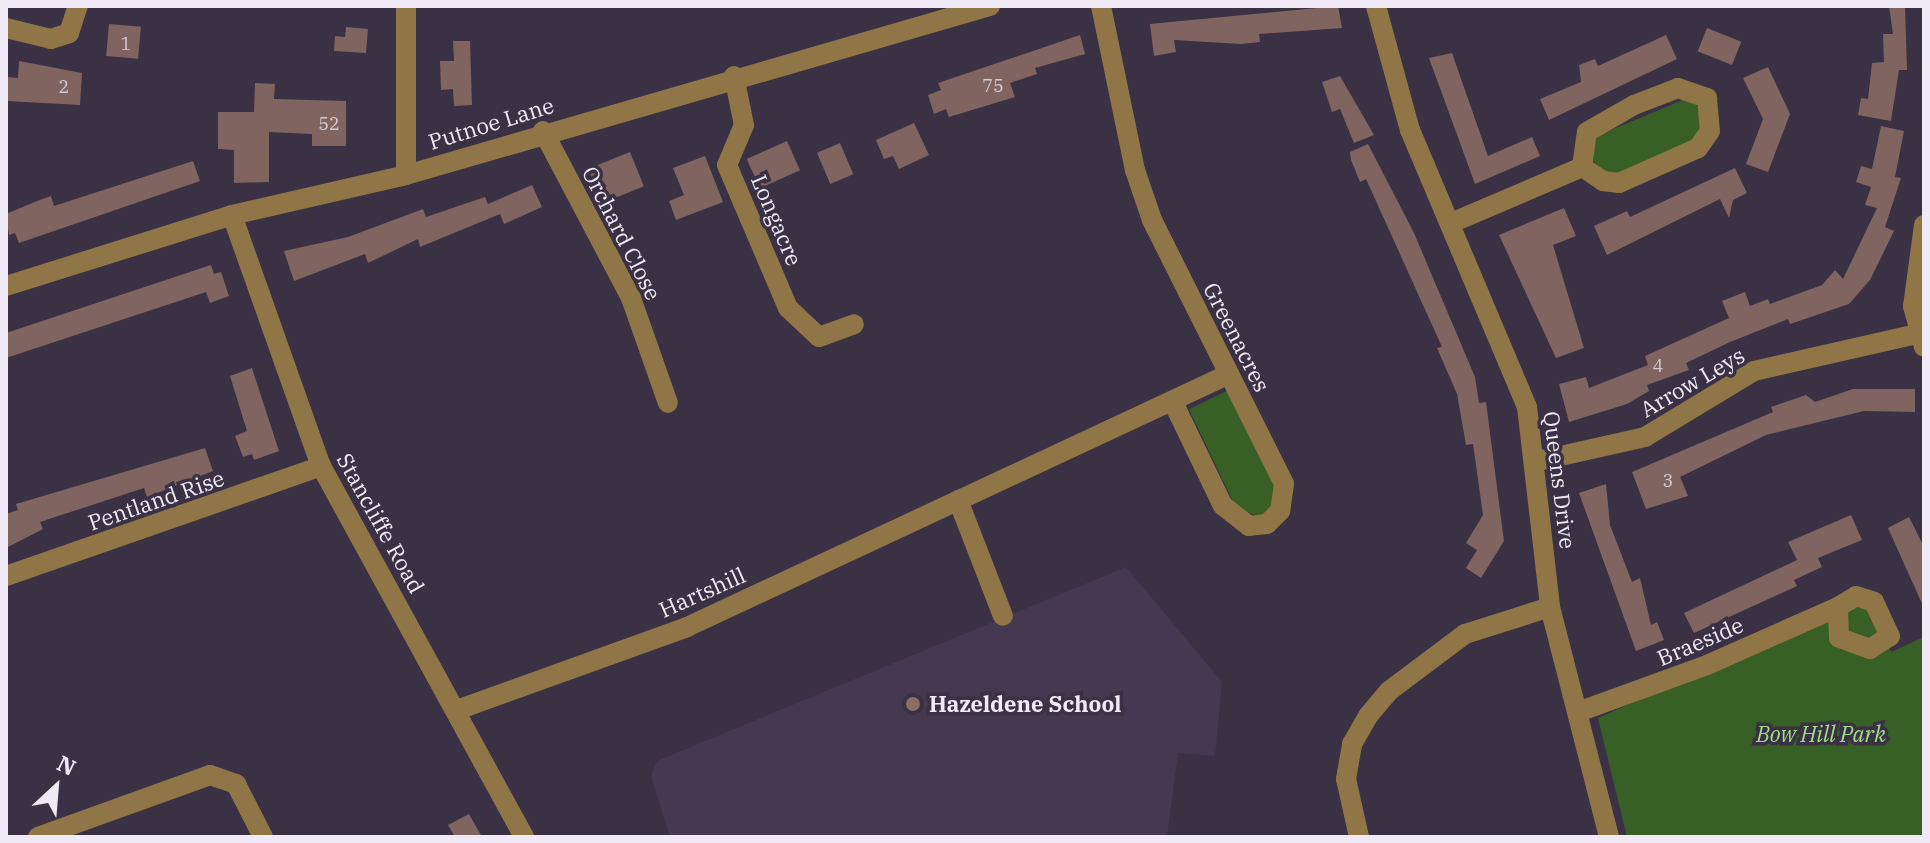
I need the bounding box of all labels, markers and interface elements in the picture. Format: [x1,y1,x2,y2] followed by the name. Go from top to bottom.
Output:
[121,33,131,55] house number: 1
[982,75,1004,97] house number: 75
[59,76,69,98] house number: 2
[425,91,557,155] street label: Putnoe Lane
[318,113,340,135] house number: 52
[577,162,667,304] street label: Orchard Close
[746,171,808,269] street label: Longacre
[1198,278,1276,396] street label: Greenacres
[1635,342,1749,422] street label: Arrow Leys
[1653,355,1663,377] house number: 4
[1538,410,1582,550] street label: Queens Drive
[332,448,430,598] street label: Stancliffe Road
[84,464,228,536] street label: Pentland Rise
[1663,470,1673,492] house number: 3
[655,561,749,623] street label: Hartshill
[1653,611,1747,671] street label: Braeside
[929,691,1121,717] place label: Hazeldene School
[904,695,922,713] marker: Hazeldene School
[1756,721,1886,747] park label: Bow Hill Park
[16,747,96,827] north arrow
[53,748,81,782] text: N

